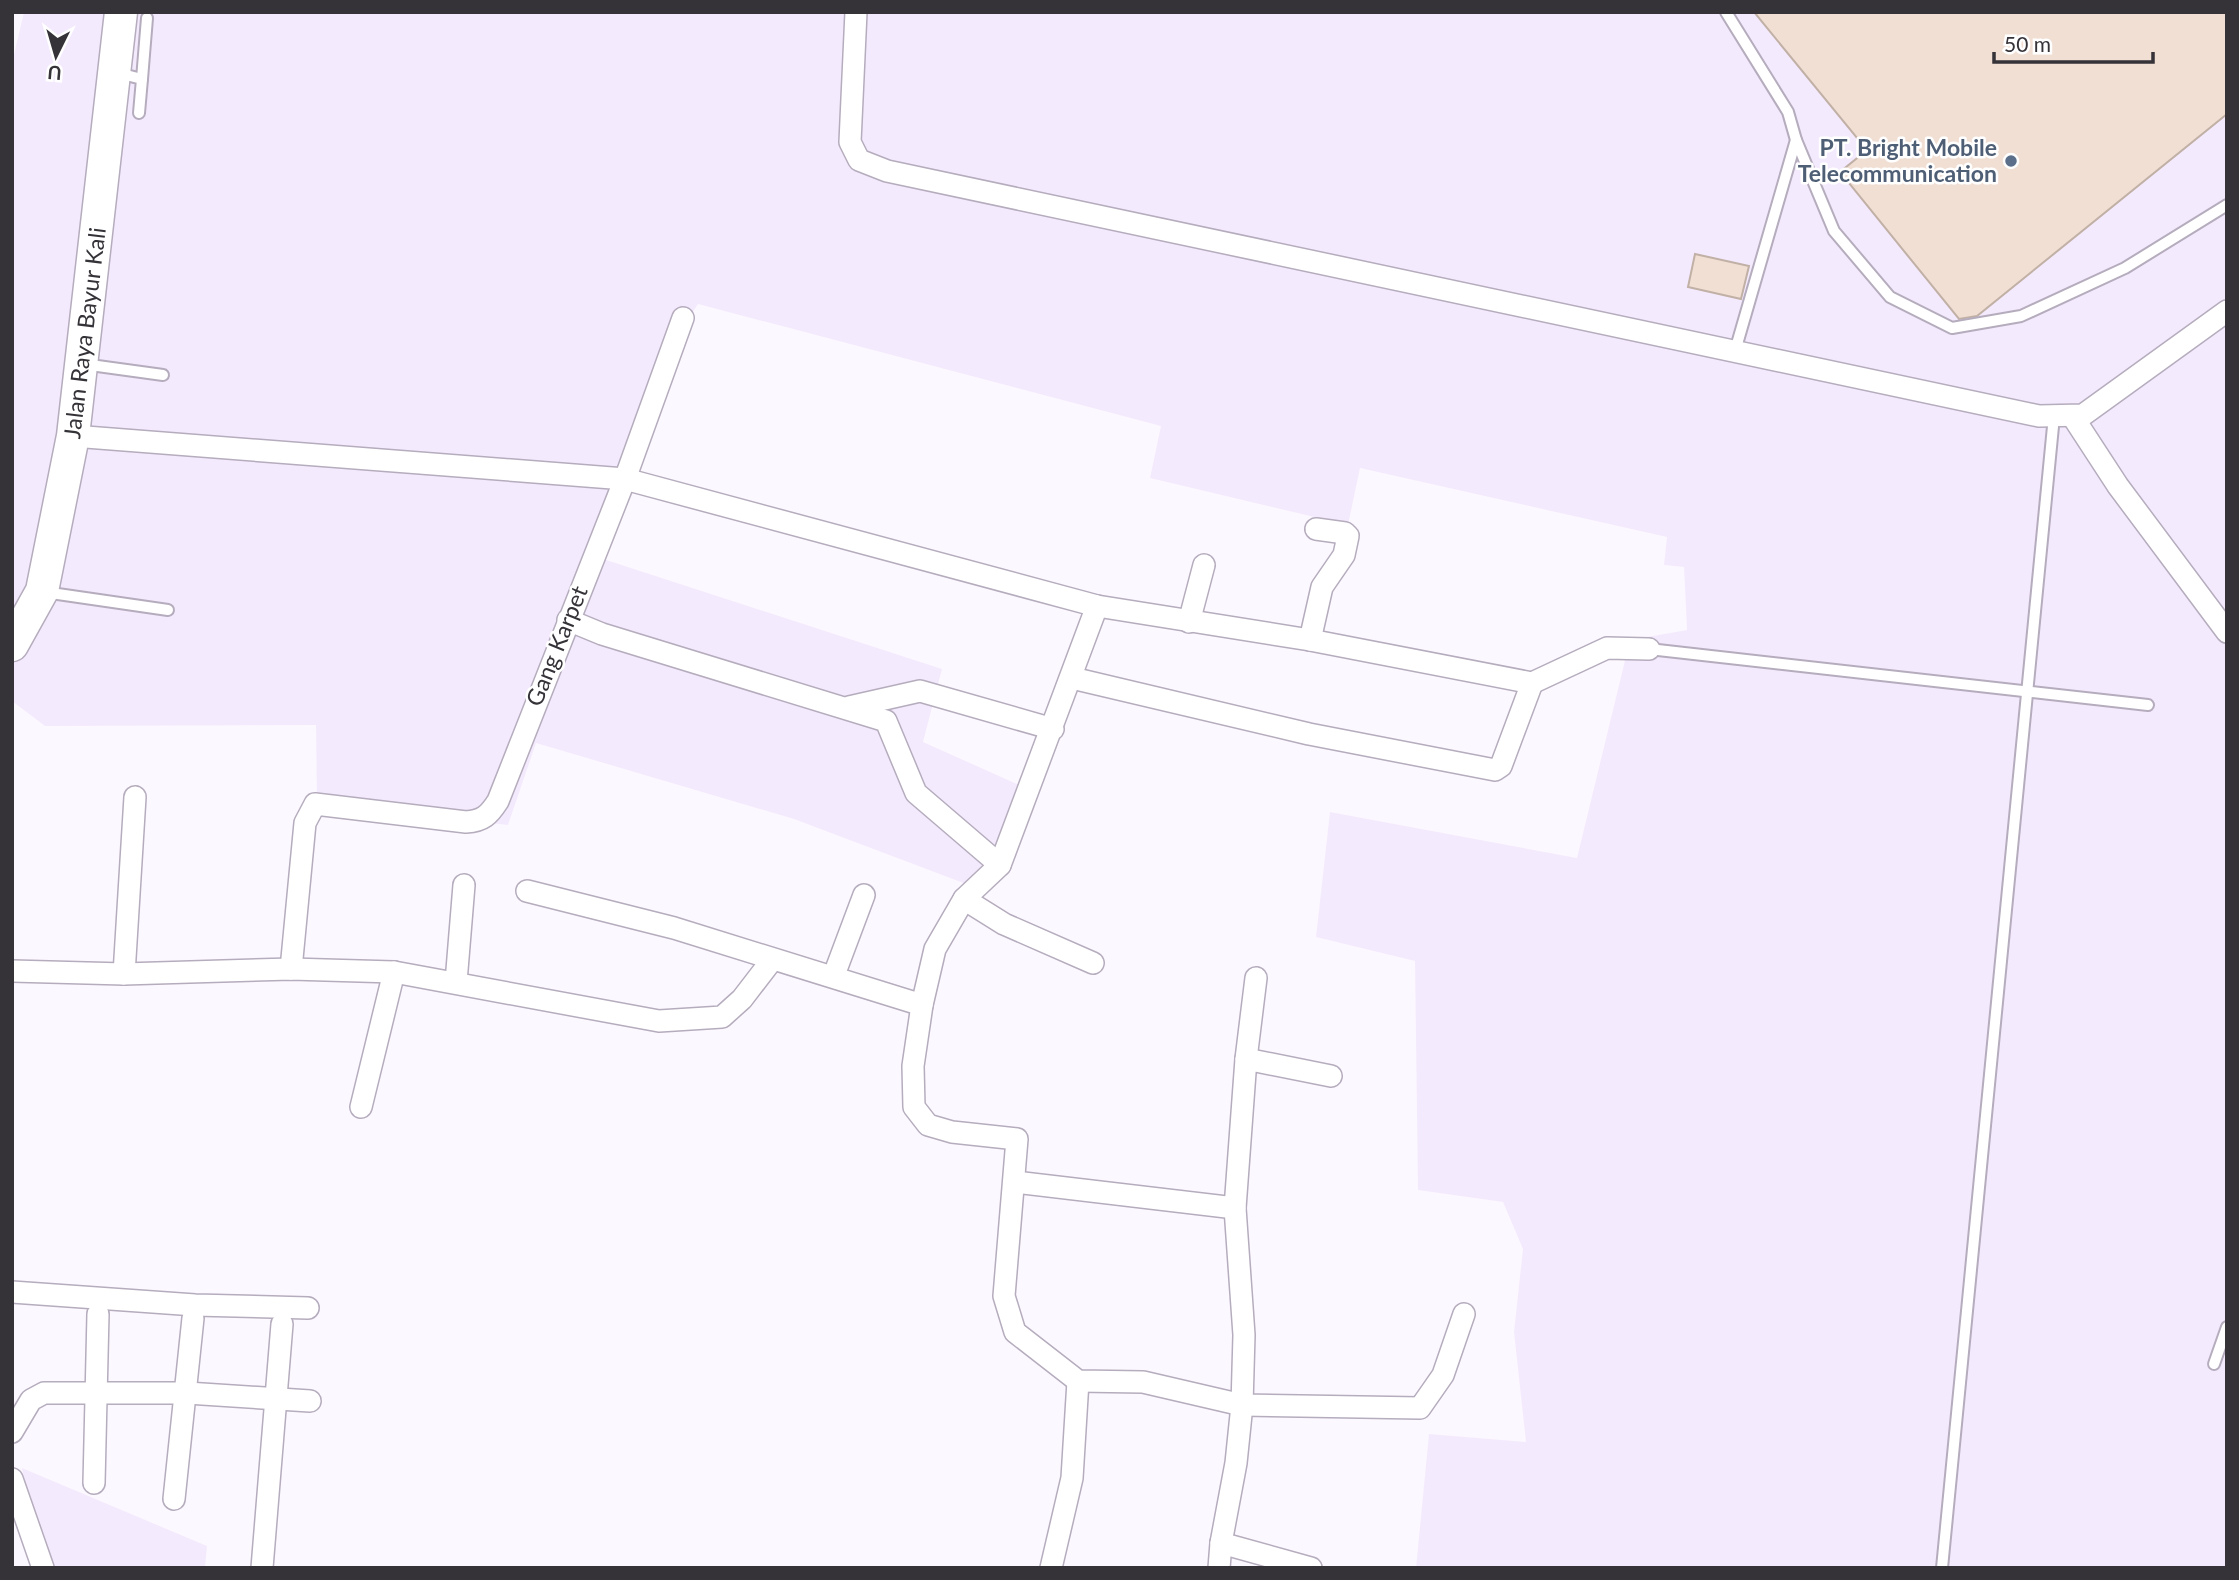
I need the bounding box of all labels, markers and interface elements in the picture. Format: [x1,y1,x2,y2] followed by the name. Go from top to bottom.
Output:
[21,21,91,91] north arrow
[1994,21,2153,65] scale bar
[2004,31,2051,56] text: 50 m
[46,61,63,86] text: U
[1798,133,1997,187] place label: PT. Bright Mobile Telecommunication
[2003,153,2019,169] marker: PT. Bright Mobile Telecommunication
[57,226,111,440] street label: Jalan Raya Bayur Kali
[519,581,593,710] street label: Gang Karpet

